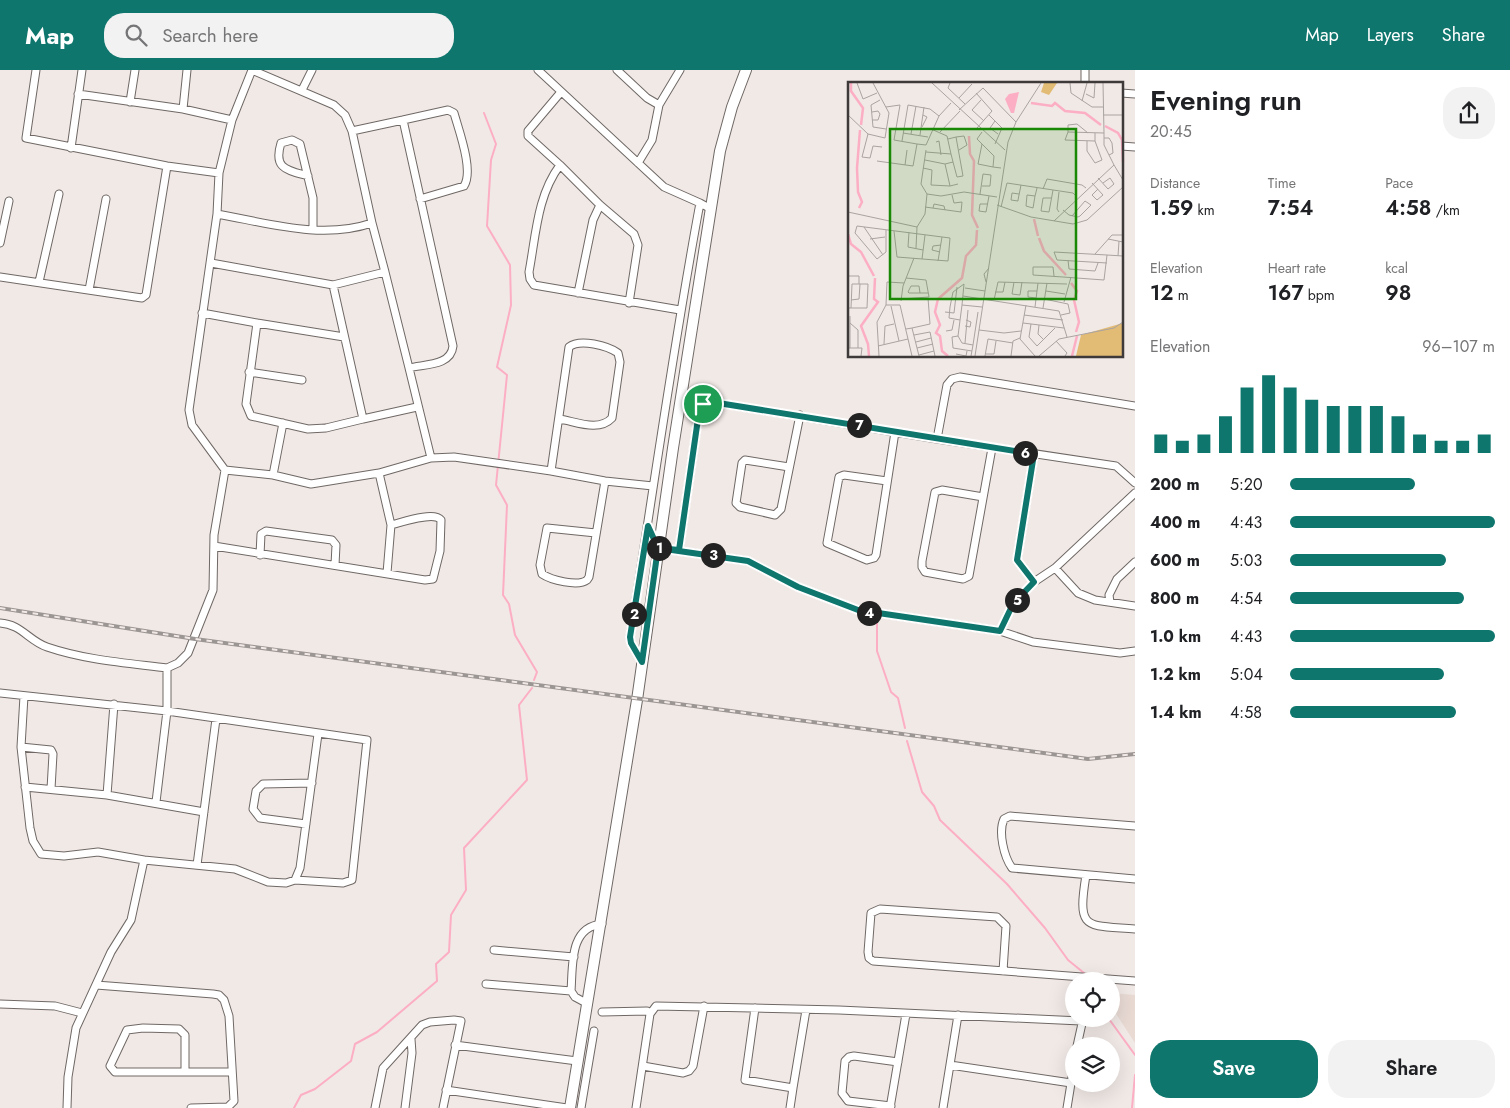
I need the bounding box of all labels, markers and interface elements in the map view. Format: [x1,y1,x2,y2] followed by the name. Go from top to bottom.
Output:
[104,13,454,58] search box
[25,18,74,53] text: Map
[122,21,150,49] icon: search
[162,22,258,49] text: Search here
[1305,22,1339,48] text: Map
[1367,22,1414,48] text: Layers
[1442,22,1485,48] text: Share
[1150,80,1302,121] text: Evening run
[848,82,1122,358] inset map
[1443,87,1495,139] button: share
[1150,120,1192,143] text: 20:45
[1150,173,1200,193] text: Distance
[1268,173,1296,193] text: Time
[1385,173,1413,193] text: Pace
[1150,193,1193,223] text: 1.59
[1268,193,1313,223] text: 7:54
[1385,193,1432,223] text: 4:58
[1193,200,1215,220] text: km
[1432,200,1460,220] text: /km
[1150,258,1203,278] text: Elevation
[1268,258,1326,278] text: Heart rate
[1385,258,1408,278] text: kcal
[1150,278,1174,308] text: 12
[1268,278,1304,308] text: 167
[1385,278,1411,308] text: 98
[1174,285,1189,305] text: m
[1304,285,1335,305] text: bpm
[1150,335,1210,358] text: Elevation
[1422,335,1495,358] text: 96–107 m
[682,383,724,425] pin
[689,390,717,418] icon: arrive
[846,412,872,438] pin: 7
[855,415,864,435] text: 7
[1012,440,1038,466] pin: 6
[1021,443,1030,463] text: 6
[1150,473,1200,496] text: 200 m
[1230,473,1263,496] text: 5:20
[1150,511,1200,534] text: 400 m
[1230,511,1262,534] text: 4:43
[646,536,672,560] pin: 1
[656,538,663,558] text: 1
[700,542,726,568] pin: 3
[709,545,718,565] text: 3
[1150,549,1200,572] text: 600 m
[1230,549,1262,572] text: 5:03
[1150,587,1199,610] text: 800 m
[1230,587,1262,610] text: 4:54
[1004,588,1030,612] pin: 5
[1013,590,1022,610] text: 5
[856,600,882,626] pin: 4
[622,602,646,626] pin: 2
[865,603,874,623] text: 4
[630,604,639,624] text: 2
[1150,625,1201,648] text: 1.0 km
[1230,625,1262,648] text: 4:43
[1150,663,1201,686] text: 1.2 km
[1230,663,1263,686] text: 5:04
[1150,701,1202,724] text: 1.4 km
[1230,701,1262,724] text: 4:58
[1065,972,1120,1092] map controls
[1065,972,1120,1027] button: locate
[1065,1037,1120,1092] button: layers
[1150,1040,1318,1098] button: Save
[1328,1040,1495,1098] button: Share

